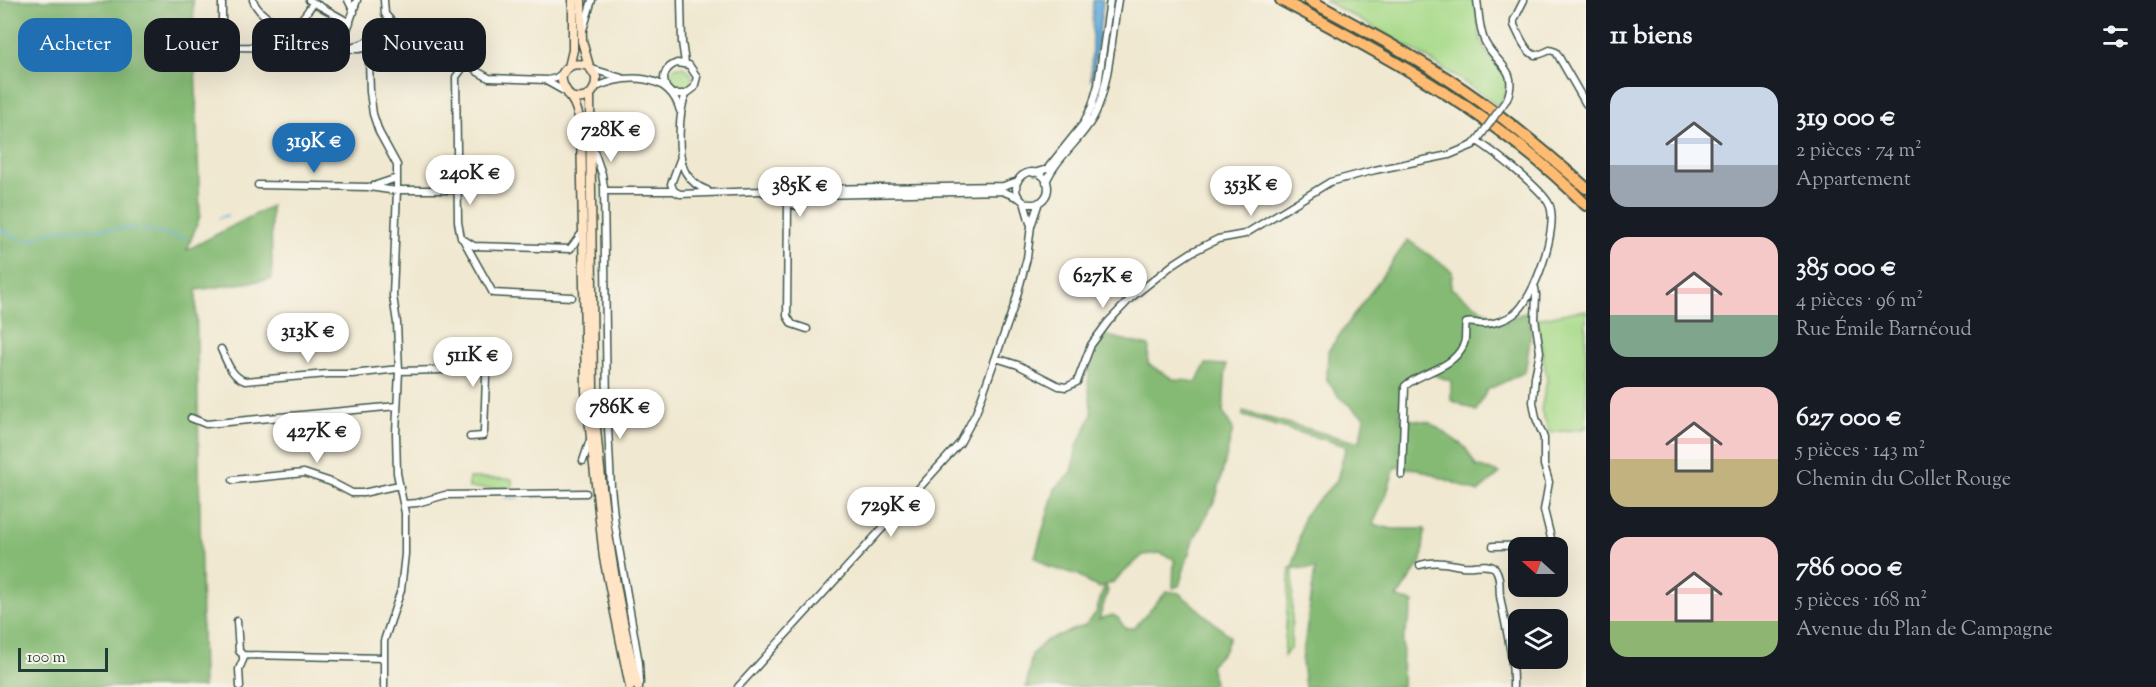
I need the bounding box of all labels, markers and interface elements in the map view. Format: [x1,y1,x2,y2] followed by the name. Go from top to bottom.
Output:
[18,18,132,72] chip: Acheter
[144,18,240,72] chip: Louer
[252,18,350,72] chip: Filtres
[362,18,486,72] chip: Nouveau
[1610,18,1692,55] text: 11 biens
[2099,20,2132,53] icon: filters
[1796,100,1896,137] text: 319 000 €
[1658,111,1730,183] icon: home
[562,112,660,163] pin: 728K €
[581,117,641,146] text: 728K €
[265,123,363,174] pin: 319K €
[286,128,342,157] text: 319K €
[1796,137,1922,166] text: 2 pièces · 74 m²
[421,155,519,206] pin: 240K €
[440,160,500,189] text: 240K €
[1202,166,1300,217] pin: 353K €
[1796,166,1911,195] text: Appartement
[751,167,849,218] pin: 385K €
[1224,171,1278,200] text: 353K €
[772,172,828,201] text: 385K €
[1796,250,1897,287] text: 385 000 €
[1054,258,1152,309] pin: 627K €
[1658,261,1730,333] icon: home
[1073,263,1133,292] text: 627K €
[1796,287,1923,316] text: 4 pièces · 96 m²
[259,313,357,364] pin: 313K €
[1796,316,1972,345] text: Rue Émile Barnéoud
[281,318,335,347] text: 313K €
[424,337,522,388] pin: 511K €
[447,342,499,371] text: 511K €
[571,389,669,440] pin: 786K €
[590,394,650,423] text: 786K €
[1796,400,1902,437] text: 627 000 €
[1658,411,1730,483] icon: home
[268,413,366,464] pin: 427K €
[287,418,347,447] text: 427K €
[1796,437,1925,466] text: 5 pièces · 143 m²
[1796,466,2011,495] text: Chemin du Collet Rouge
[842,487,940,538] pin: 729K €
[861,492,921,521] text: 729K €
[1508,537,1568,597] north arrow
[1508,537,1568,669] map controls
[1796,550,1903,587] text: 786 000 €
[1658,561,1730,633] icon: home
[1796,587,1927,616] text: 5 pièces · 168 m²
[1508,609,1568,669] button: layers
[1796,616,2053,645] text: Avenue du Plan de Campagne
[18,645,108,672] scale bar
[27,647,66,670] text: 100 m

